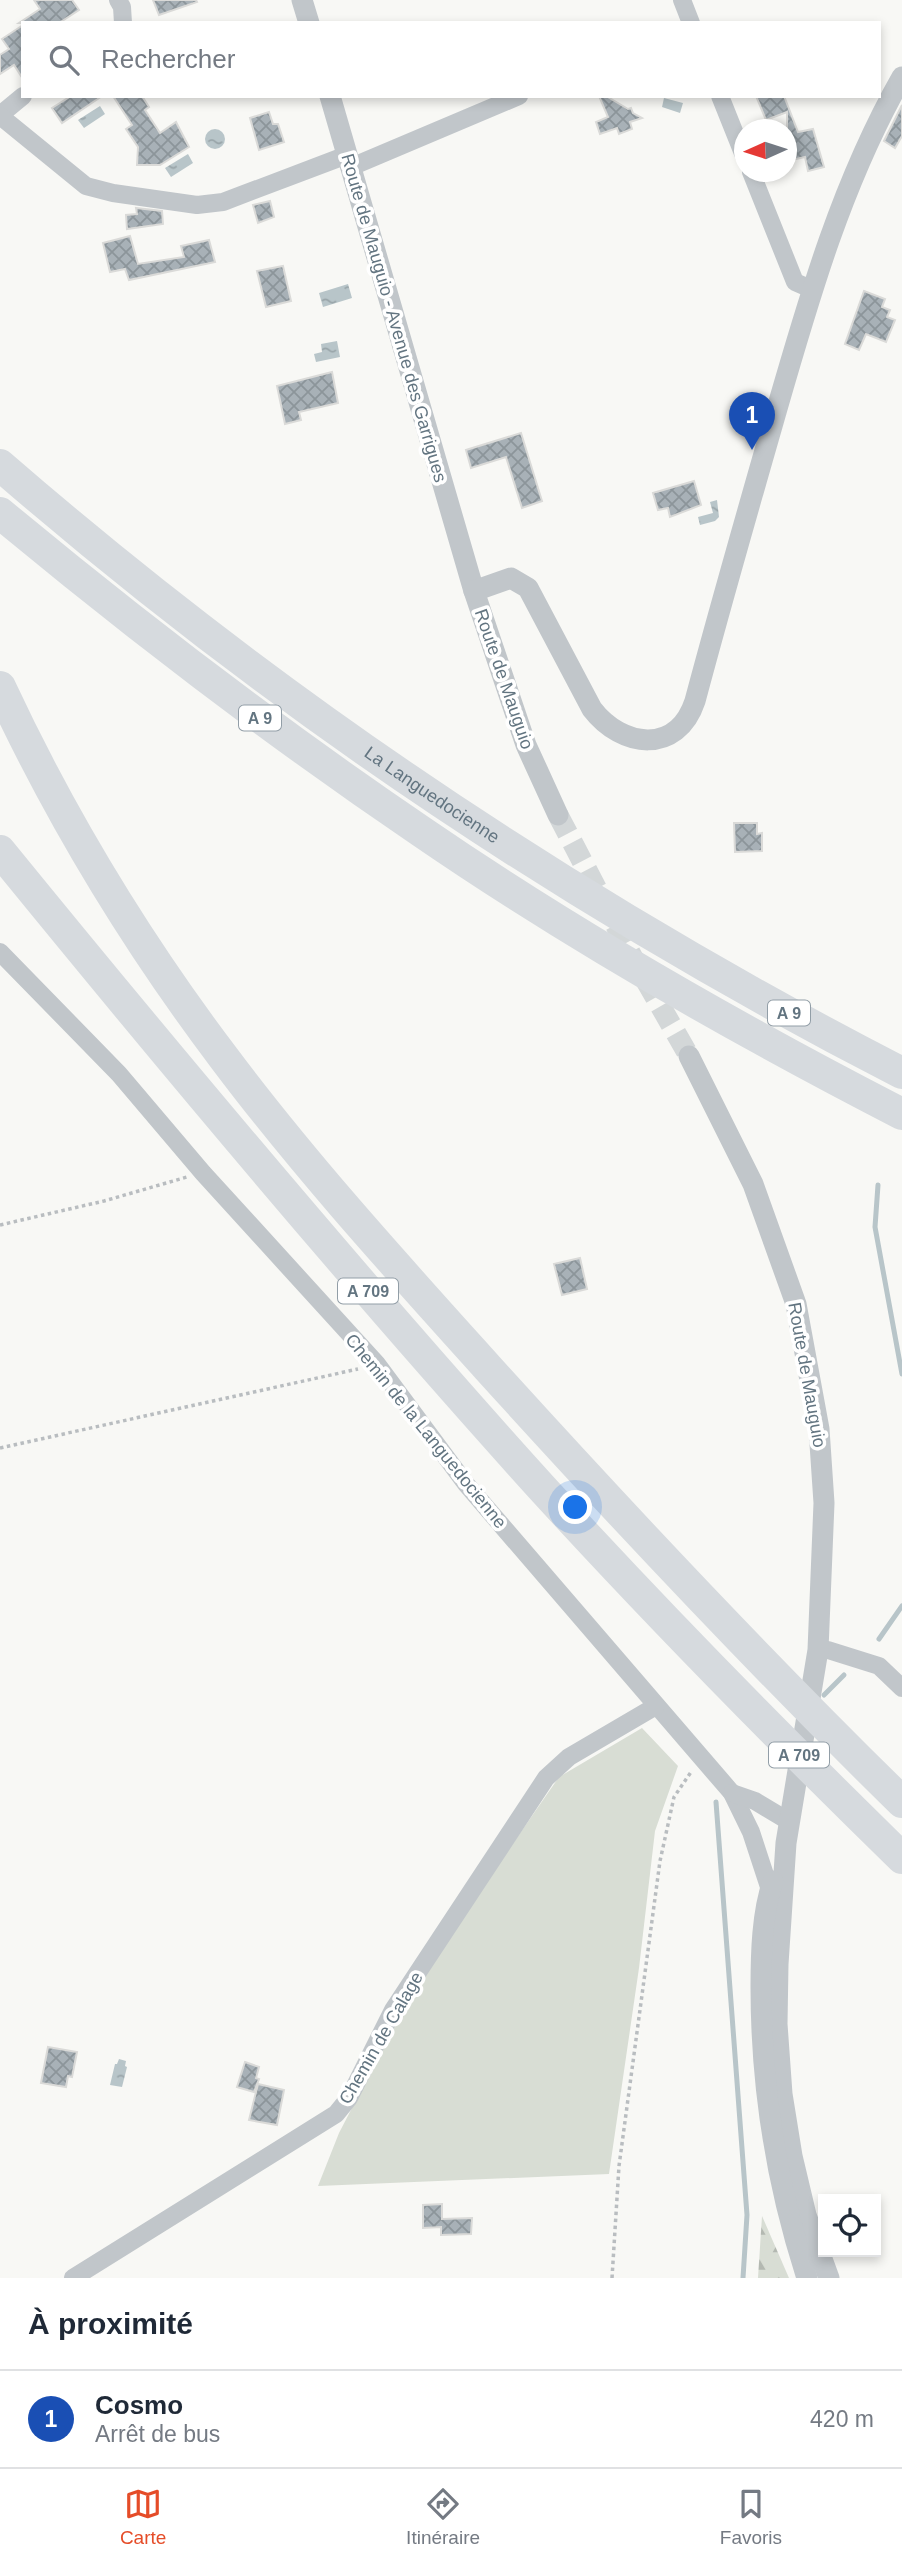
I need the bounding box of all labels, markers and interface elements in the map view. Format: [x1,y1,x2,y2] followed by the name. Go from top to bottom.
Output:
[21,21,881,98] search box
[45,41,83,79] icon: search
[101,44,235,74] text: Rechercher
[734,119,797,182] north arrow
[337,151,451,485] street label: Route de Mauguio - Avenue des Garrigues
[729,392,775,450] pin: 1
[471,606,537,752] street label: Route de Mauguio
[239,706,281,730] road number: A 9
[361,742,503,847] street label: La Languedocienne
[768,1001,810,1026] road number: A 9
[338,1278,398,1303] road number: A 709
[784,1301,830,1449] street label: Route de Mauguio
[341,1330,511,1532] street label: Chemin de la Languedocienne
[558,1490,592,1524] your location
[769,1742,829,1768] road number: A 709
[335,1968,427,2108] street label: Chemin de Calage
[818,2194,881,2257] map controls
[818,2194,881,2257] button: locate
[28,2307,193,2340] text: À proximité
[95,2390,183,2420] text: Cosmo
[45,2406,57,2432] text: 1
[810,2406,874,2432] text: 420 m
[95,2421,220,2447] text: Arrêt de bus
[120,2485,166,2549] tab: Carte
[406,2485,480,2549] tab: Itinéraire
[720,2485,782,2549] tab: Favoris

